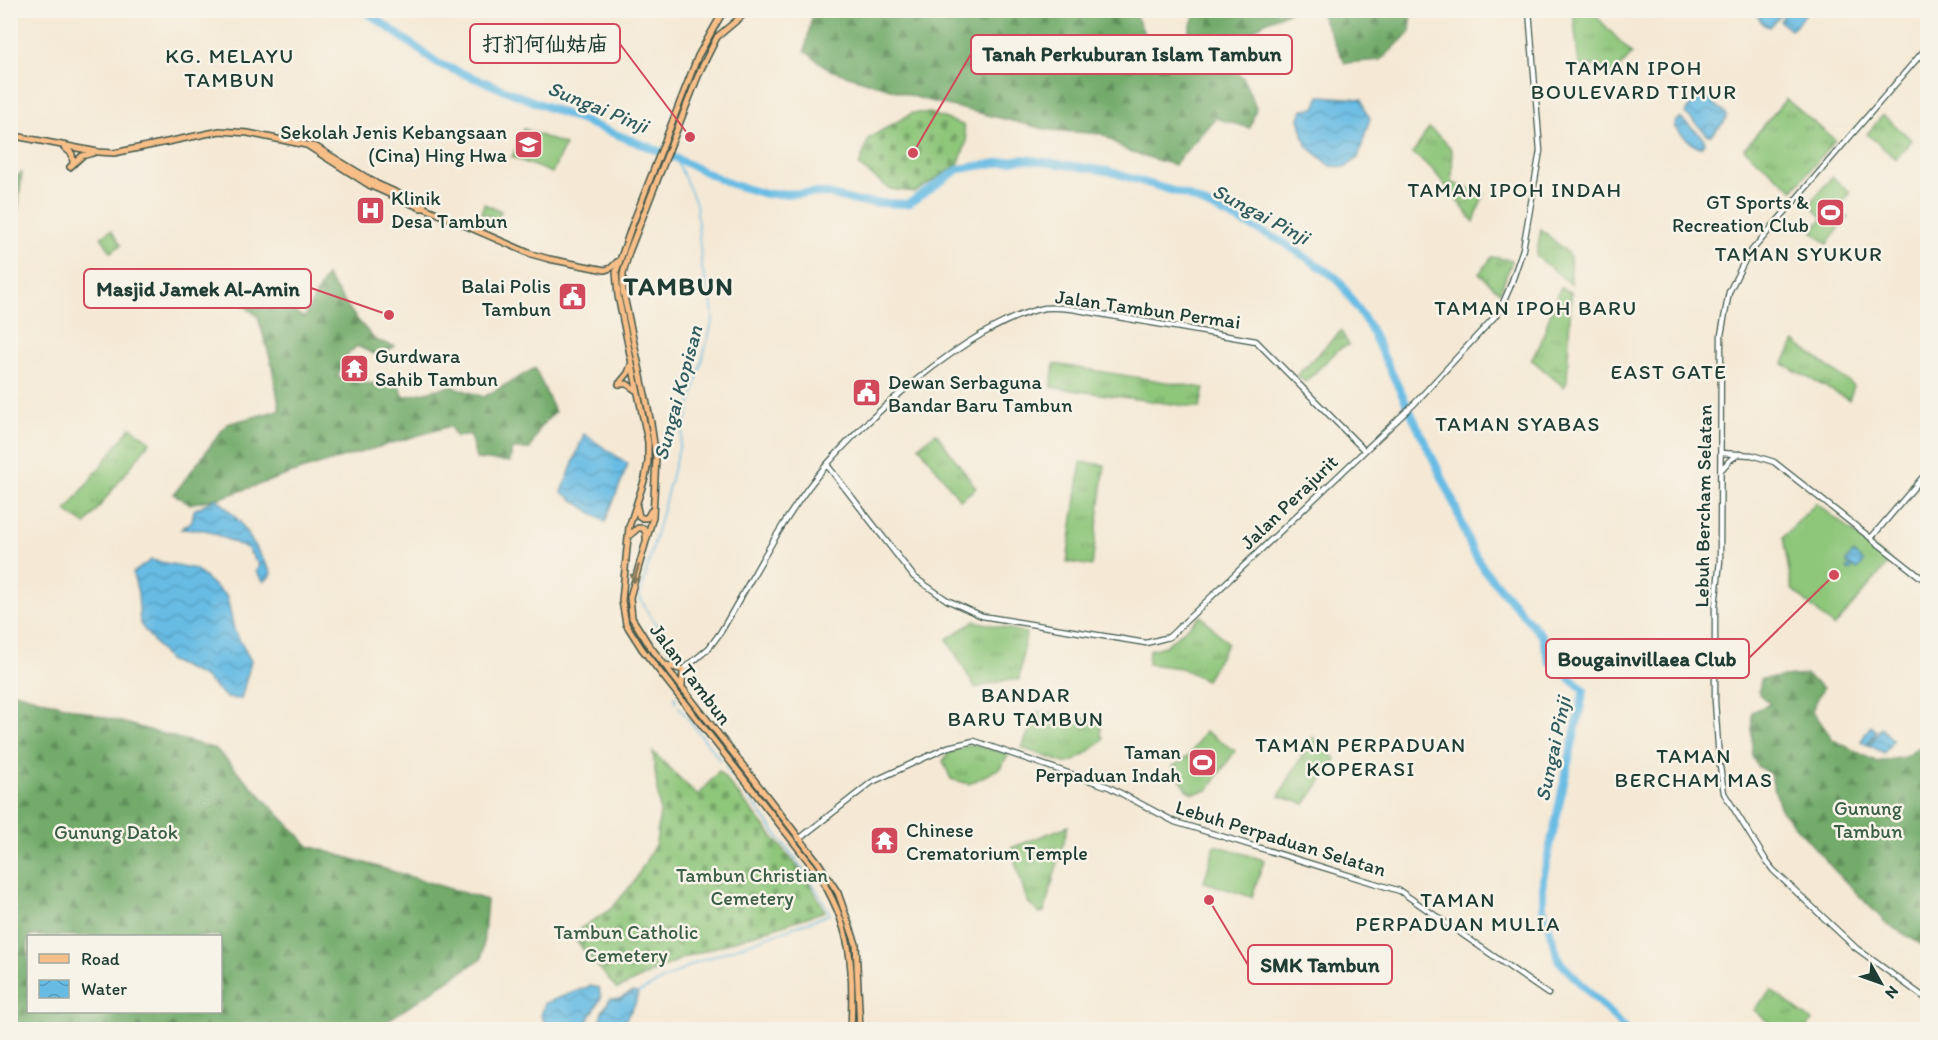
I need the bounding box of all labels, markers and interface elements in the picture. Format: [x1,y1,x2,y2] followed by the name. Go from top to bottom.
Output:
[470,24,620,63] callout: 打扪何仙姑庙
[482,31,608,56] text: 打扪何仙姑庙
[971,35,1292,74] callout: Tanah Perkuburan Islam Tambun
[981,41,1282,66] text: Tanah Perkuburan Islam Tambun
[165,43,295,92] district label: KG. MELAYU TAMBUN
[1531,55,1737,104] district label: TAMAN IPOH BOULEVARD TIMUR
[544,75,655,139] water label: Sungai Pinji
[280,120,508,167] place label: Sekolah Jenis Kebangsaan (Cina) Hing Hwa
[512,128,544,160] school or university icon: Sekolah Jenis Kebangsaan (Cina) Hing Hwa
[1408,177,1622,202] district label: TAMAN IPOH INDAH
[1208,178,1316,251] water label: Sungai Pinji
[391,186,508,233] place label: Klinik Desa Tambun
[1672,190,1809,237] place label: GT Sports & Recreation Club
[354,194,386,226] hospital icon: Klinik Desa Tambun
[1814,197,1846,229] sports icon: GT Sports & Recreation Club
[1715,241,1883,266] district label: TAMAN SYUKUR
[84,269,311,308] callout: Masjid Jamek Al-Amin
[623,270,734,302] district label: TAMBUN
[461,274,551,321] place label: Balai Polis Tambun
[96,276,300,302] text: Masjid Jamek Al-Amin
[556,281,588,313] public building icon: Balai Polis Tambun
[1054,284,1242,334] street label: Jalan Tambun Permai
[1434,295,1638,320] district label: TAMAN IPOH BARU
[648,322,708,463] water label: Sungai Kopisan
[375,344,498,391] place label: Gurdwara Sahib Tambun
[338,352,370,384] temple icon: Gurdwara Sahib Tambun
[1611,359,1727,384] district label: EAST GATE
[888,370,1072,417] place label: Dewan Serbaguna Bandar Baru Tambun
[851,377,883,409] public building icon: Dewan Serbaguna Bandar Baru Tambun
[1689,404,1717,608] street label: Lebuh Bercham Selatan
[1435,411,1601,436] district label: TAMAN SYABAS
[1235,450,1343,554] street label: Jalan Perajurit
[630,564,641,583] one-way arrow
[645,618,737,730] street label: Jalan Tambun
[1546,639,1749,678] callout: Bougainvillaea Club
[1557,646,1737,672] text: Bougainvillaea Club
[947,682,1105,731] district label: BANDAR BARU TAMBUN
[1529,692,1576,803] water label: Sungai Pinji
[1255,732,1467,781] district label: TAMAN PERPADUAN KOPERASI
[1035,740,1181,787] place label: Taman Perpaduan Indah
[1615,743,1773,792] district label: TAMAN BERCHAM MAS
[1186,747,1218,779] sports icon: Taman Perpaduan Indah
[1173,795,1389,881] street label: Lebuh Perpaduan Selatan
[1833,796,1903,843] park label: Gunung Tambun
[906,818,1088,865] place label: Chinese Crematorium Temple
[54,820,178,844] park label: Gunung Datok
[869,825,901,857] temple icon: Chinese Crematorium Temple
[676,863,828,910] park label: Tambun Christian Cemetery
[1355,887,1561,936] district label: TAMAN PERPADUAN MULIA
[553,920,699,967] park label: Tambun Catholic Cemetery
[27,935,222,1013] legend
[1248,945,1392,984] callout: SMK Tambun
[81,948,120,970] text: Road
[1260,952,1380,977] text: SMK Tambun
[1851,953,1911,1013] north arrow
[81,978,127,1000] text: Water
[1881,982,1903,1003] text: N

